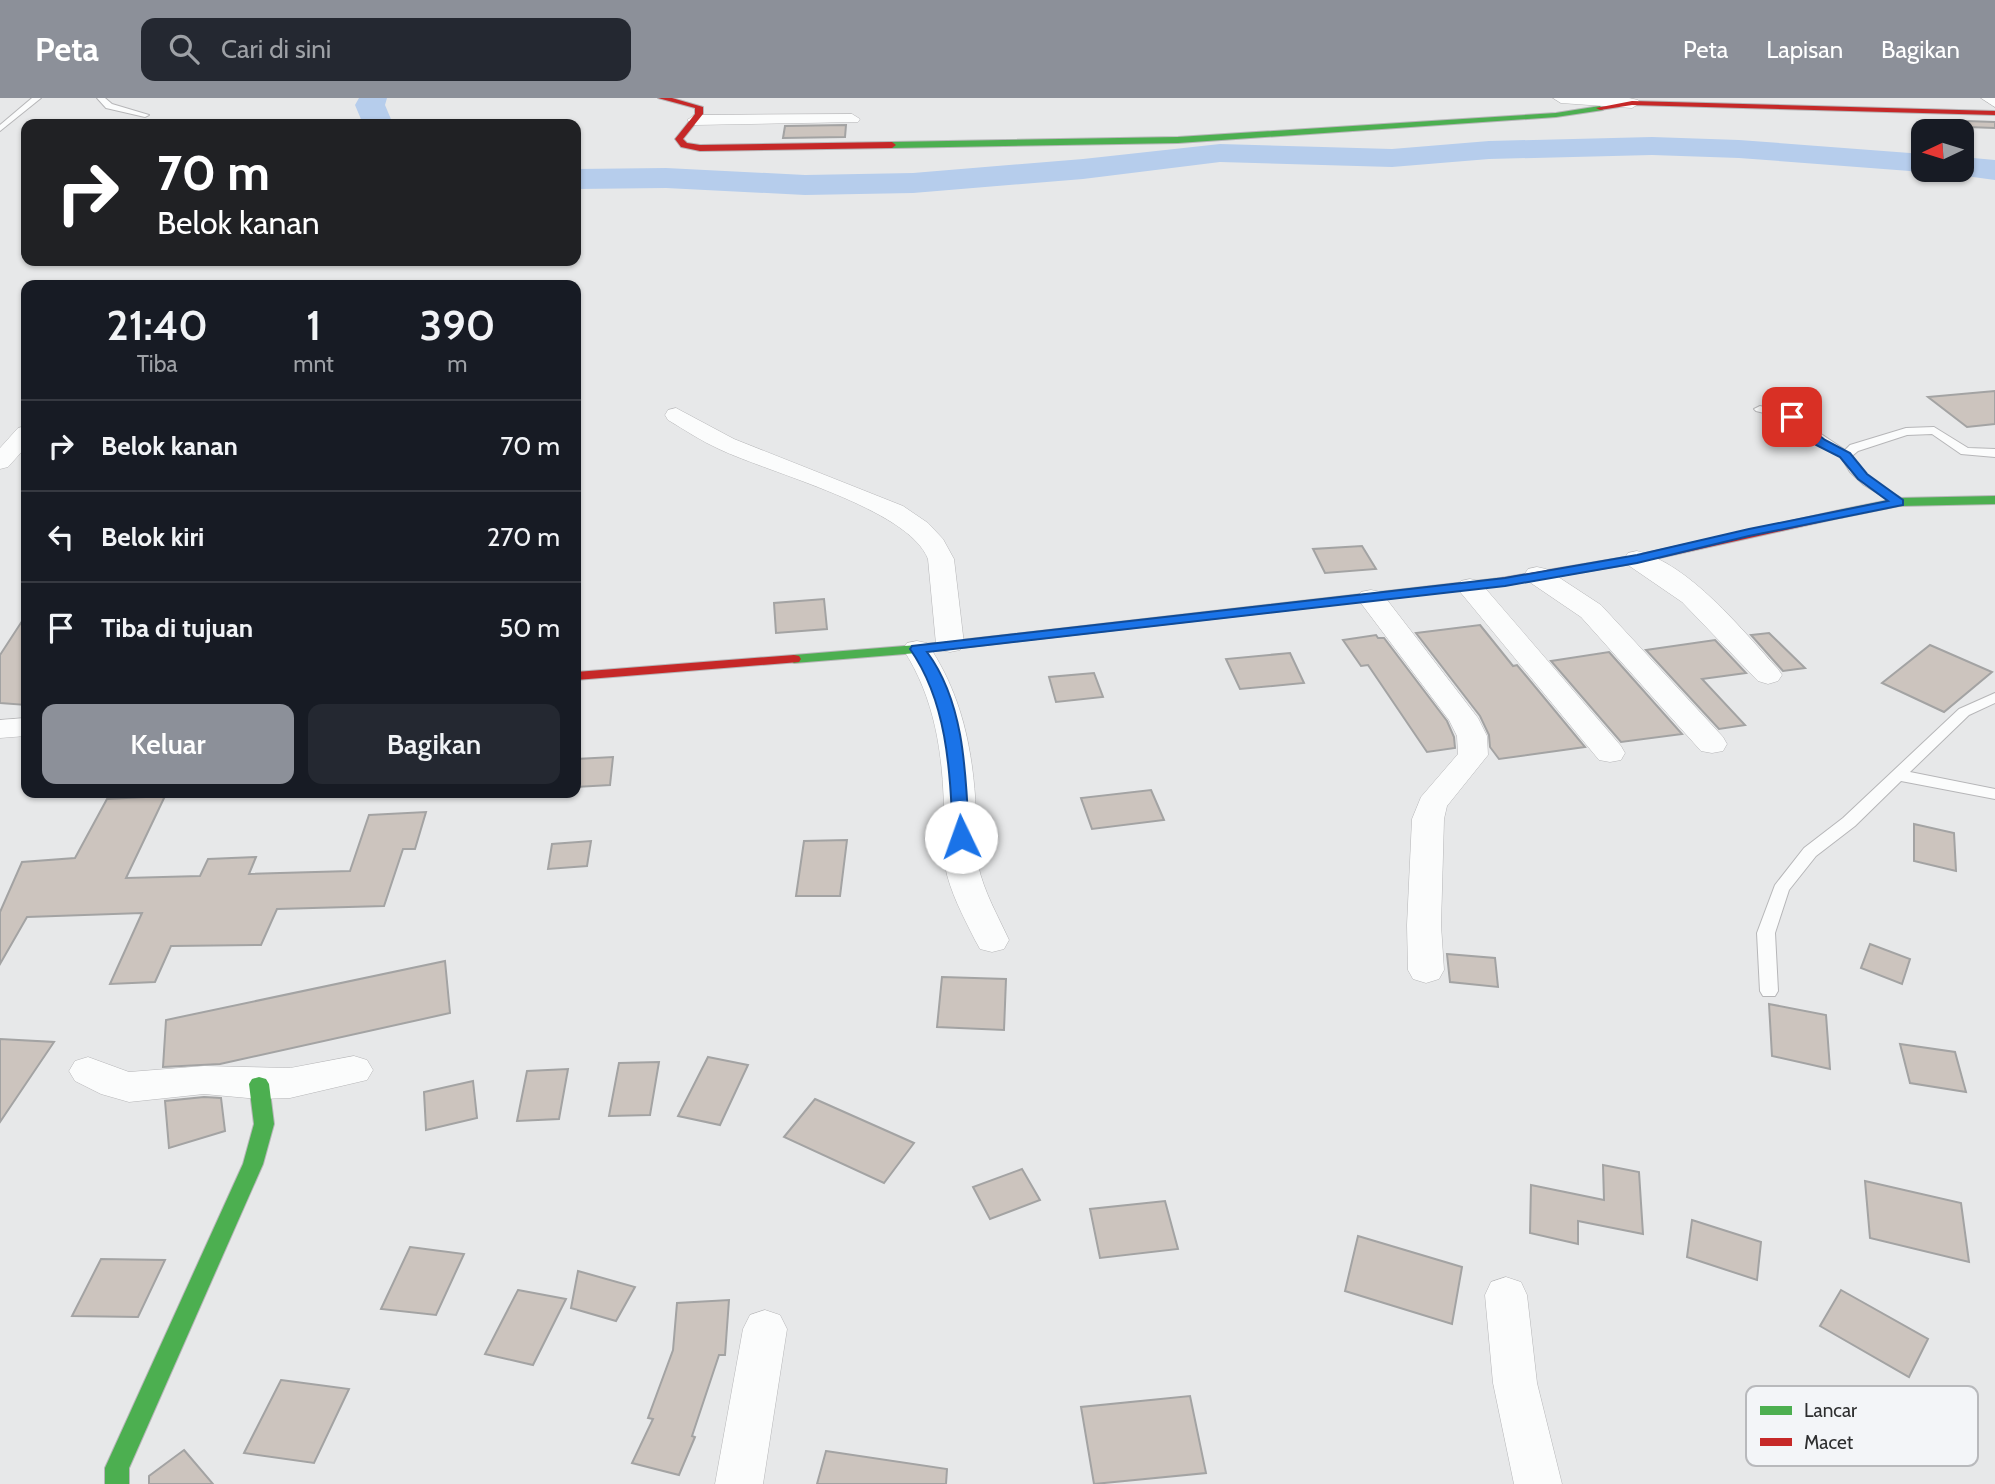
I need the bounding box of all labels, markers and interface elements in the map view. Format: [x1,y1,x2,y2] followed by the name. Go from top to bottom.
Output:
[141,18,631,81] search box
[35,29,99,69] text: Peta
[165,30,203,68] icon: search
[221,33,331,65] text: Cari di sini
[1683,35,1728,64] text: Peta
[1766,35,1843,64] text: Lapisan
[1881,35,1960,64] text: Bagikan
[1911,119,1974,182] north arrow
[1911,119,1974,182] map controls
[157,143,270,202] text: 70 m
[42,147,133,238] icon: right
[157,203,320,242] text: Belok kanan
[107,299,208,351] text: 21:40
[306,299,321,351] text: 1
[420,299,495,351] text: 390
[137,350,178,378] text: Tiba
[293,350,334,378] text: mnt
[447,350,468,378] text: m
[1762,387,1822,447] pin
[1773,398,1811,436] icon: arrive
[42,427,80,465] icon: right
[101,430,238,462] text: Belok kanan
[500,430,560,462] text: 70 m
[42,518,80,556] icon: left
[101,521,204,553] text: Belok kiri
[487,521,560,553] text: 270 m
[42,609,80,647] icon: arrive
[101,612,253,644] text: Tiba di tujuan
[499,612,560,644] text: 50 m
[42,704,294,784] button: Keluar
[308,704,560,784] button: Bagikan
[924,800,998,874] position arrow
[1746,1386,1978,1466] legend
[1804,1399,1857,1422] text: Lancar
[1804,1431,1854,1454] text: Macet

